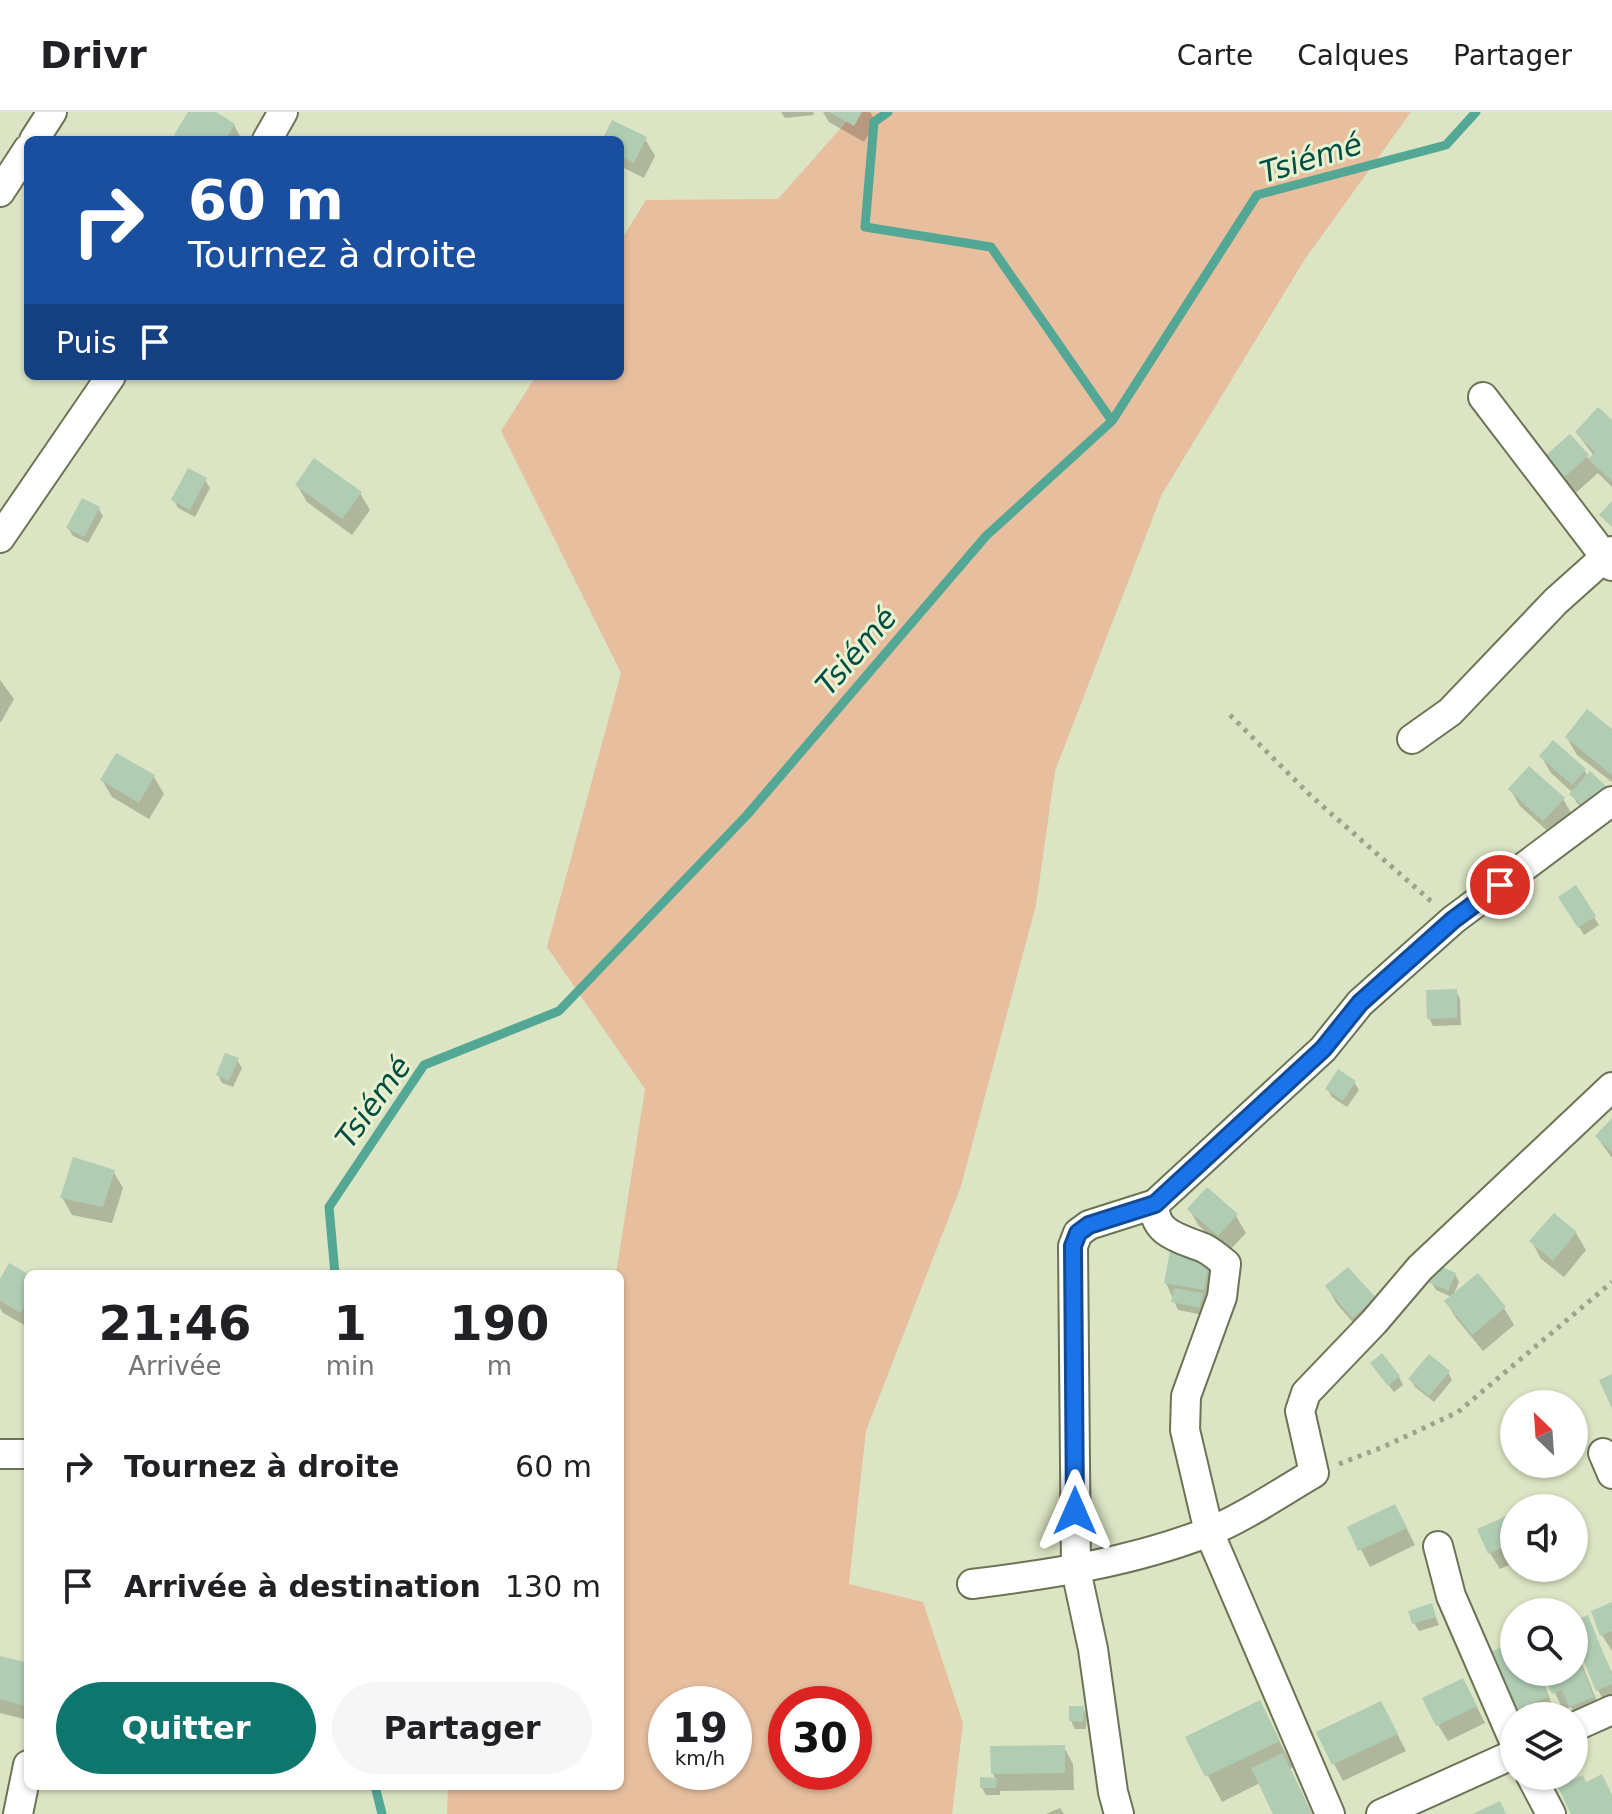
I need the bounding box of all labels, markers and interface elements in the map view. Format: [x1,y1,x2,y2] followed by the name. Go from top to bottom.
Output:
[40,33,147,77] text: Drivr
[1177,39,1253,72] text: Carte
[1297,39,1409,72] text: Calques
[1453,39,1572,72] text: Partager
[1256,126,1366,190] water label: Tsiémé
[188,167,344,232] text: 60 m
[56,168,160,272] icon: right
[188,234,477,275] text: Tournez à droite
[133,320,177,364] icon: arrive
[56,325,117,360] text: Puis
[808,600,904,702] water label: Tsiémé
[1466,851,1534,919] pin
[1478,863,1522,907] icon: arrive
[328,1049,418,1155] water label: Tsiémé
[98,1295,251,1351] text: 21:46
[334,1295,367,1351] text: 1
[449,1295,549,1351] text: 190
[128,1351,222,1381] text: Arrivée
[326,1351,375,1381] text: min
[487,1351,512,1381] text: m
[1500,1390,1588,1478] north arrow
[1500,1390,1588,1790] map controls
[56,1444,100,1488] icon: right
[124,1449,399,1484] text: Tournez à droite
[515,1449,592,1484] text: 60 m
[1033,1469,1117,1553] position arrow
[1500,1494,1588,1582] button: sound
[56,1564,100,1608] icon: arrive
[124,1569,481,1604] text: Arrivée à destination
[505,1569,601,1604] text: 130 m
[1500,1598,1588,1686] button: search
[56,1682,316,1774] button: Quitter
[332,1682,592,1774] button: Partager
[768,1686,872,1790] speed limit sign: 30
[1500,1702,1588,1790] button: layers
[672,1705,728,1751] text: 19
[675,1746,725,1770] text: km/h

